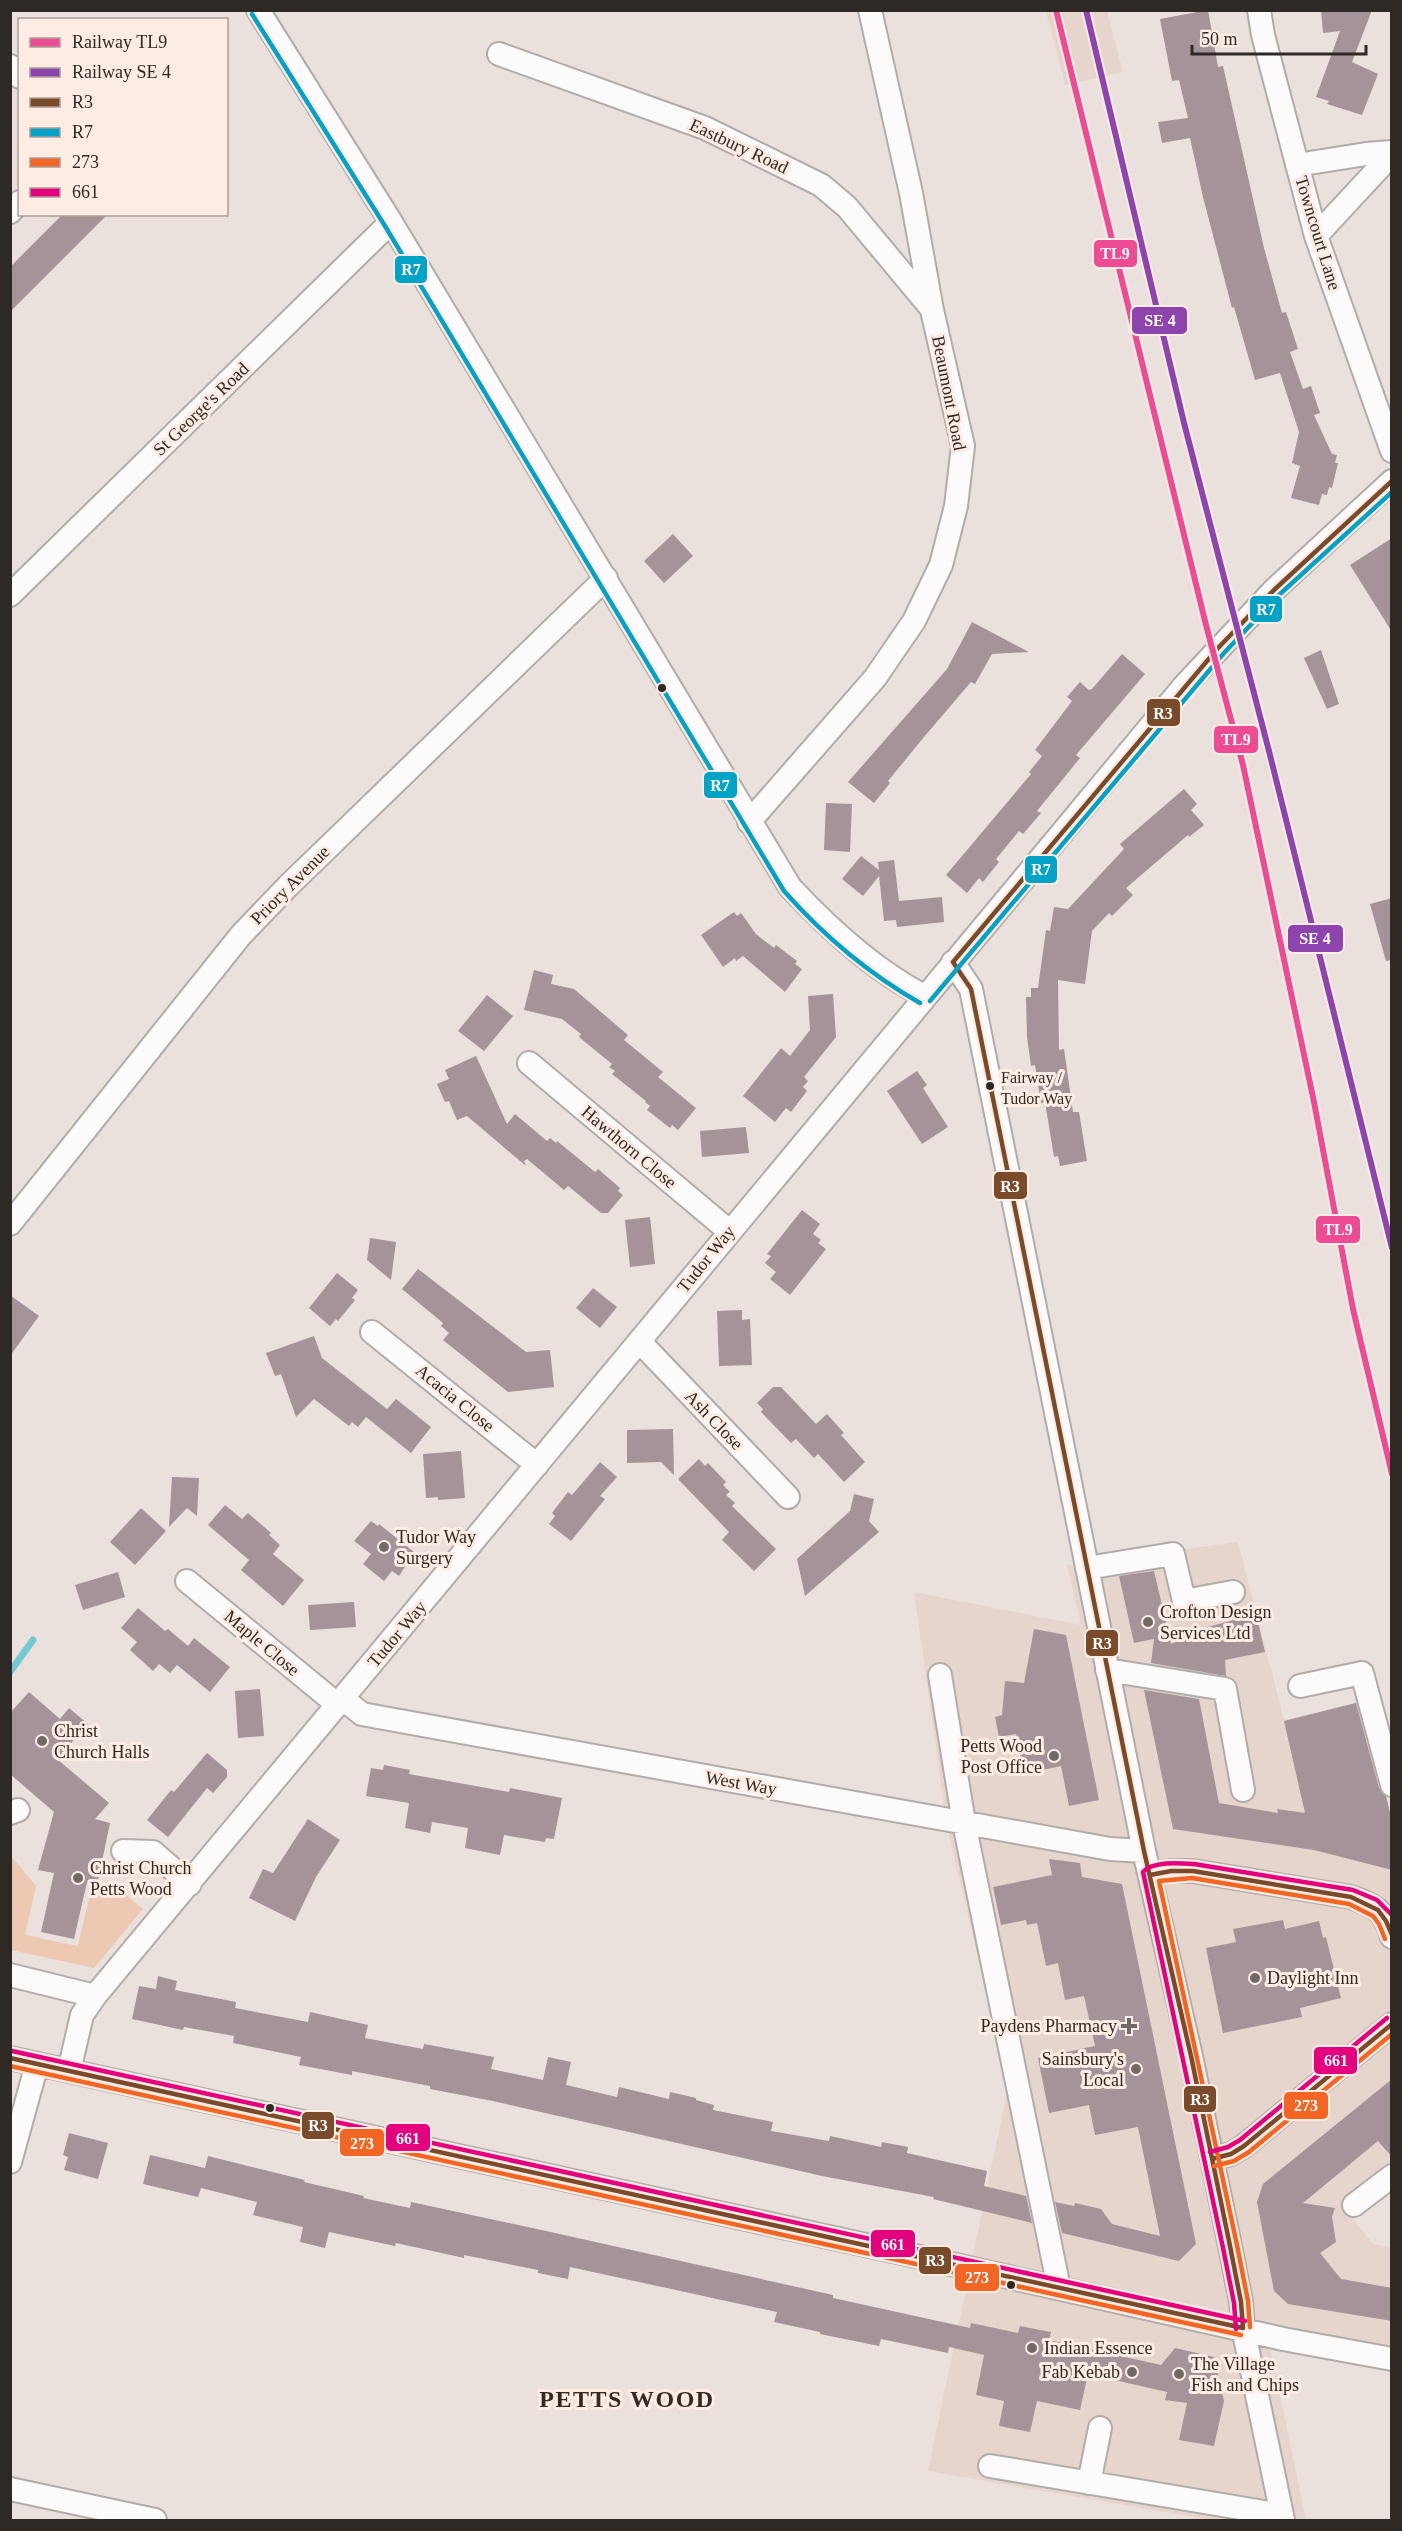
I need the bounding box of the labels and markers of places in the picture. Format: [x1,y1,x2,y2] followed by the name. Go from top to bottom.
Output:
[656,682,668,694] unlabelled marker
[1001,1069,1072,1108] place label: Fairway / Tudor Way
[984,1080,996,1092] marker: Fairway / Tudor Way
[396,1527,476,1568] place label: Tudor Way Surgery
[377,1540,391,1554] marker: Tudor Way Surgery
[1160,1602,1272,1643] place label: Crofton Design Services Ltd
[1141,1615,1155,1629] marker: Crofton Design Services Ltd
[54,1721,149,1762] place label: Christ Church Halls
[35,1734,49,1748] marker: Christ Church Halls
[960,1736,1042,1777] place label: Petts Wood Post Office
[1047,1749,1061,1763] marker: Petts Wood Post Office
[90,1858,192,1899] place label: Christ Church Petts Wood
[71,1871,85,1885] marker: Christ Church Petts Wood
[1267,1968,1359,1988] place label: Daylight Inn
[1248,1971,1262,1985] marker: Daylight Inn
[981,2016,1117,2036] place label: Paydens Pharmacy
[1122,2019,1136,2033] marker: Paydens Pharmacy
[1042,2049,1124,2090] place label: Sainsbury's Local
[1129,2062,1143,2076] marker: Sainsbury's Local
[264,2102,276,2114] unlabelled marker
[1005,2279,1017,2291] unlabelled marker
[1044,2338,1152,2358] place label: Indian Essence
[1025,2341,1039,2355] marker: Indian Essence
[1191,2354,1299,2395] place label: The Village Fish and Chips
[1042,2362,1120,2382] place label: Fab Kebab
[1125,2365,1139,2379] marker: Fab Kebab
[1172,2367,1186,2381] marker: The Village Fish and Chips

